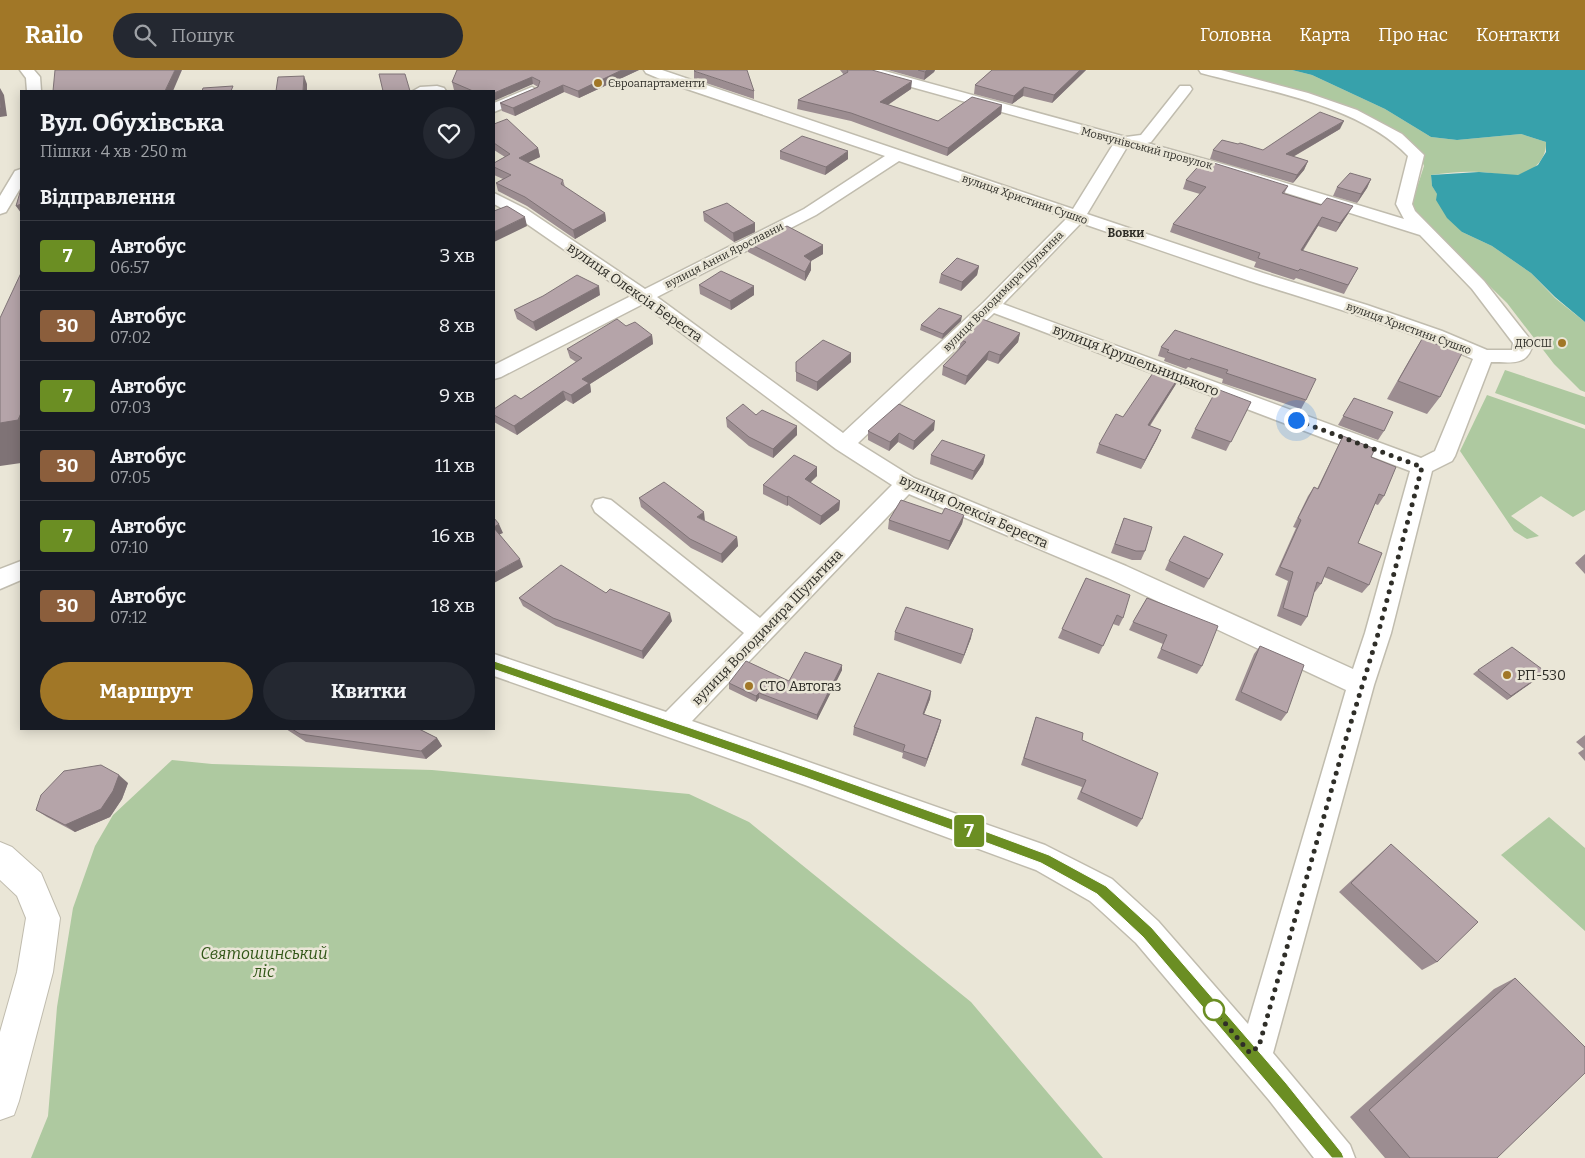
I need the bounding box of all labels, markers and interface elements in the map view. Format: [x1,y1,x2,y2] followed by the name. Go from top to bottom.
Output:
[113,13,463,58] search box
[25,21,83,49] text: Railo
[131,21,159,49] icon: search
[171,24,234,47] text: Пошук
[1200,24,1272,46] text: Головна
[1300,24,1350,46] text: Карта
[1378,24,1448,46] text: Про нас
[1476,24,1560,46] text: Контакти
[592,77,604,89] marker: Євроапартаменти
[608,77,705,90] place label: Євроапартаменти
[423,107,475,159] button: heart
[40,109,224,137] text: Вул. Обухівська
[1080,125,1214,172] street label: Мовчунівський провулок
[40,142,187,161] text: Пішки · 4 хв · 250 m
[960,172,1089,227] street label: вулиця Христини Сушко
[40,186,175,209] text: Відправлення
[663,220,786,291] street label: вулиця Анни Ярославни
[1108,226,1144,240] district label: Вовки
[940,228,1066,354] street label: вулиця Володимира Шульгина
[110,235,186,258] text: Автобус
[564,239,706,346] street label: вулиця Олексія Береста
[439,244,475,267] text: 3 хв
[63,245,72,267] text: 7
[110,258,149,277] text: 06:57
[1345,300,1473,357] street label: вулиця Христини Сушко
[110,305,186,328] text: Автобус
[439,314,475,337] text: 8 хв
[57,315,78,337] text: 30
[1050,321,1221,400] street label: вулиця Крушельницького
[110,328,151,347] text: 07:02
[1515,337,1552,350] place label: ДЮСШ
[1556,337,1568,349] marker: ДЮСШ
[110,375,186,398] text: Автобус
[439,384,475,407] text: 9 хв
[63,385,72,407] text: 7
[110,398,151,417] text: 07:03
[1284,408,1309,433] your location
[110,445,186,468] text: Автобус
[435,454,475,477] text: 11 хв
[57,455,78,477] text: 30
[110,468,150,487] text: 07:05
[897,471,1051,552] street label: вулиця Олексія Береста
[110,515,186,538] text: Автобус
[431,524,475,547] text: 16 хв
[63,525,72,547] text: 7
[110,538,148,557] text: 07:10
[688,546,847,709] street label: вулиця Володимира Шульгина
[110,585,186,608] text: Автобус
[431,594,475,617] text: 18 хв
[57,595,78,617] text: 30
[110,608,147,627] text: 07:12
[40,662,253,720] button: Маршрут
[263,662,475,720] button: Квитки
[1517,667,1566,684] place label: РП-530
[1501,669,1513,681] marker: РП-530
[759,678,841,695] place label: СТО Автогаз
[743,680,755,692] marker: СТО Автогаз
[953,815,985,847] line badge: 7
[964,820,974,842] text: 7
[200,944,328,981] park label: Святошинський ліс
[1203,999,1225,1021] unlabelled marker

